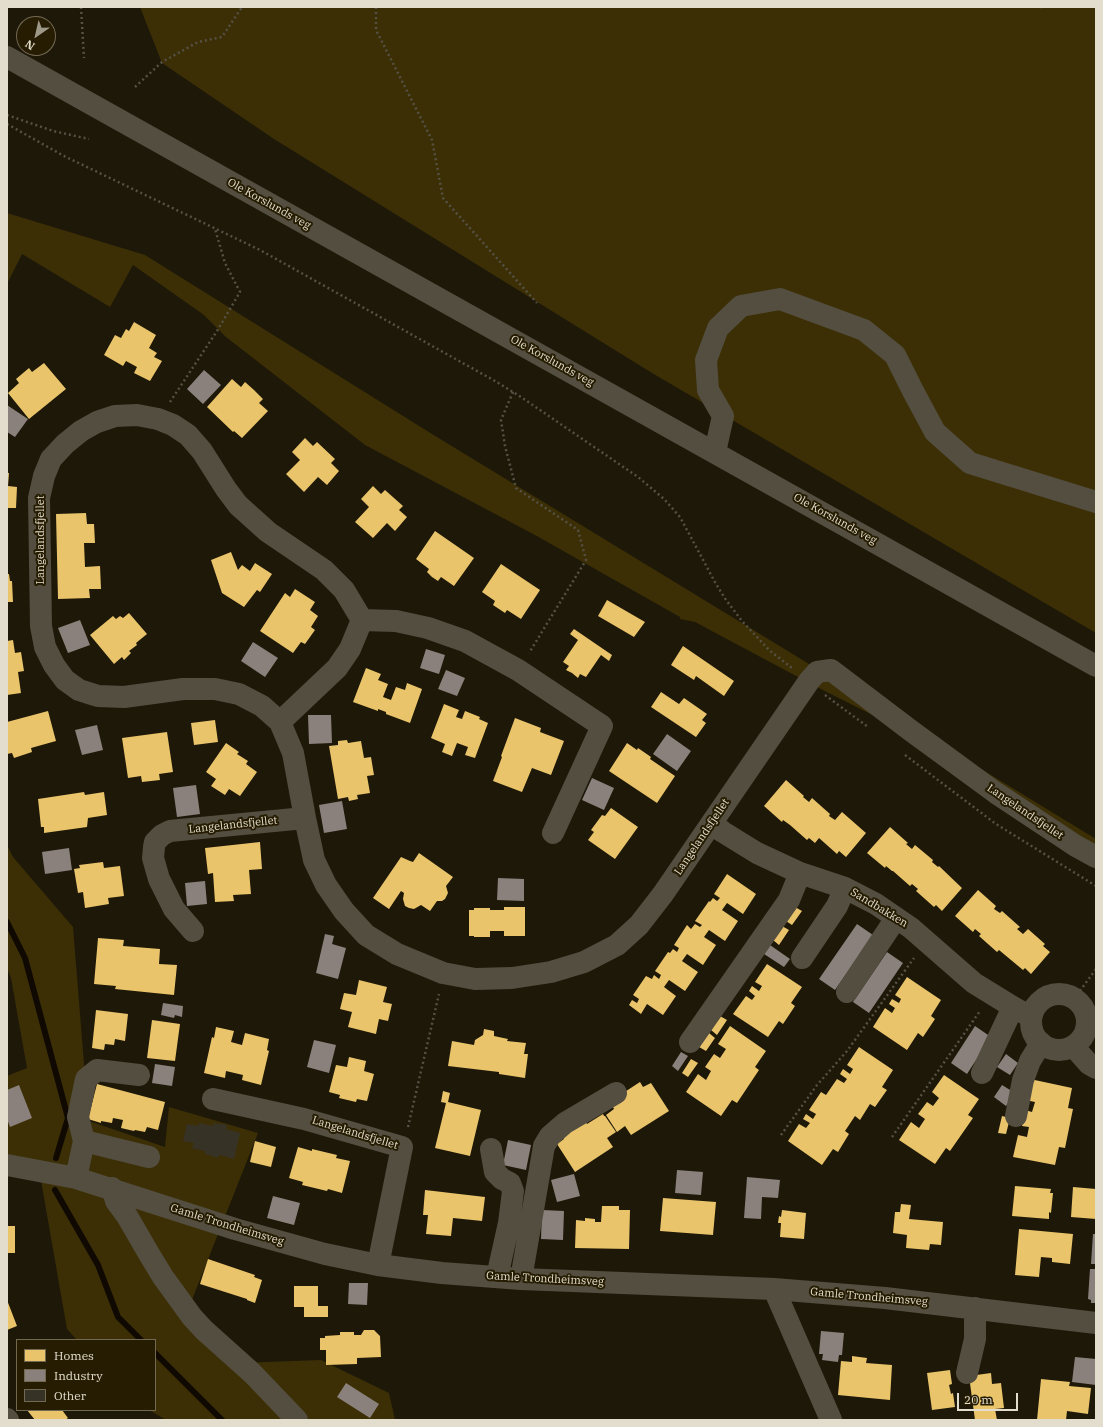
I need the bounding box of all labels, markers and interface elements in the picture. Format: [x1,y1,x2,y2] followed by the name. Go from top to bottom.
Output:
[16,16,56,56] north arrow
[22,37,37,53] text: N
[225,176,313,232] street label: Ole Korslunds veg
[508,333,596,389] street label: Ole Korslunds veg
[791,491,879,547] street label: Ole Korslunds veg
[34,495,48,585] street label: Langelandsfjellet
[984,782,1066,842] street label: Langelandsfjellet
[672,796,732,878] street label: Langelandsfjellet
[188,814,278,836] street label: Langelandsfjellet
[848,886,910,930] street label: Sandbakken
[310,1114,400,1152] street label: Langelandsfjellet
[169,1201,285,1249] street label: Gamle Trondheimsveg
[486,1269,604,1289] street label: Gamle Trondheimsveg
[810,1285,928,1309] street label: Gamle Trondheimsveg
[16,1339,156,1411] legend
[54,1348,94,1363] text: Homes
[54,1368,103,1383] text: Industry
[959,1385,1020,1411] scale bar
[54,1388,86,1403] text: Other
[964,1392,993,1407] text: 20 m

